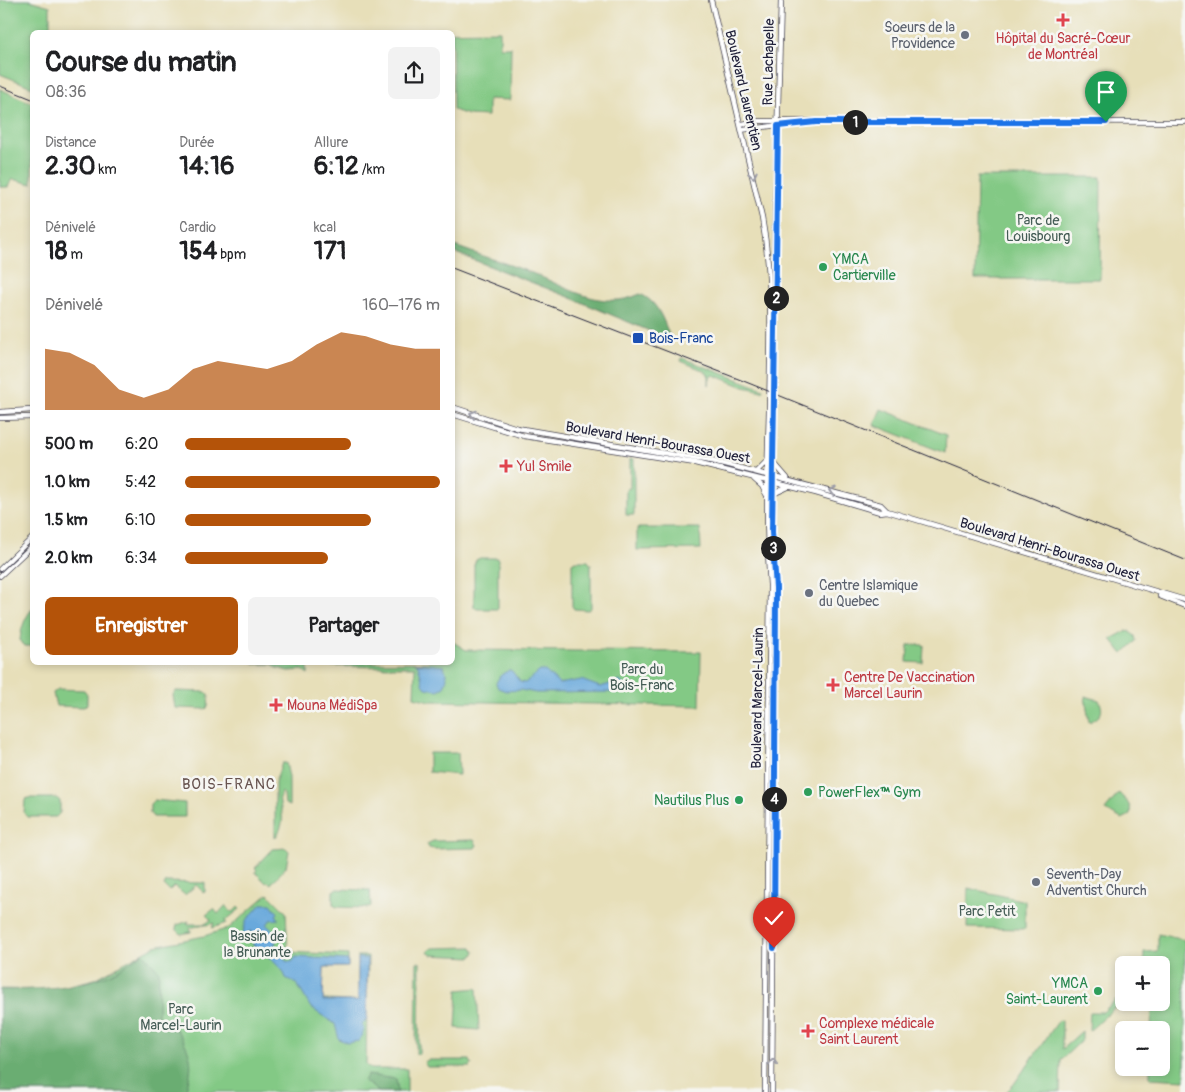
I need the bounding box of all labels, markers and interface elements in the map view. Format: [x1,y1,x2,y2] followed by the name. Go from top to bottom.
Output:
[1056,13,1070,27] marker: Hôpital du Sacré-Cœur de Montréal
[759,18,778,106] street label: Rue Lachapelle
[884,19,955,52] place label: Soeurs de la Providence
[721,28,766,152] street label: Boulevard Laurentien
[959,29,971,41] marker: Soeurs de la Providence
[996,30,1130,63] place label: Hôpital du Sacré-Cœur de Montréal
[45,45,237,80] text: Course du matin
[388,47,440,99] button: share
[1085,71,1127,122] pin
[1092,78,1120,106] icon: arrive
[45,82,87,102] text: 08:36
[842,110,868,134] pin: 1
[853,114,858,131] text: 1
[45,134,96,151] text: Distance
[179,134,214,151] text: Durée
[314,134,348,151] text: Allure
[45,151,95,182] text: 2.30
[179,151,235,182] text: 14:16
[314,151,359,182] text: 6:12
[95,161,117,178] text: km
[359,161,385,178] text: /km
[747,171,758,180] one-way arrow
[1006,212,1070,245] park label: Parc de Louisbourg
[45,219,96,236] text: Dénivelé
[179,219,216,236] text: Cardio
[314,219,336,236] text: kcal
[45,236,67,267] text: 18
[179,236,217,267] text: 154
[314,236,346,267] text: 171
[67,246,83,263] text: m
[217,246,246,263] text: bpm
[832,251,896,284] place label: YMCA Cartierville
[817,261,829,273] marker: YMCA Cartierville
[764,286,788,310] pin: 2
[773,290,780,307] text: 2
[45,295,103,315] text: Dénivelé
[362,295,440,315] text: 160–176 m
[649,330,714,347] place label: Bois-Franc
[631,331,645,345] marker: Bois-Franc
[469,410,478,420] one-way arrow
[564,418,752,467] street label: Boulevard Henri-Bourassa Ouest
[45,434,93,454] text: 500 m
[125,434,158,454] text: 6:20
[516,458,572,475] place label: Yul Smile
[499,459,513,473] marker: Yul Smile
[45,472,90,492] text: 1.0 km
[125,472,156,492] text: 5:42
[829,486,837,496] one-way arrow
[45,510,88,530] text: 1.5 km
[125,510,156,530] text: 6:10
[958,514,1142,585] street label: Boulevard Henri-Bourassa Ouest
[760,536,786,560] pin: 3
[770,540,777,557] text: 3
[45,548,93,568] text: 2.0 km
[125,548,157,568] text: 6:34
[819,577,918,610] place label: Centre Islamique du Quebec
[803,587,815,599] marker: Centre Islamique du Quebec
[45,597,238,655] button: Enregistrer
[248,597,440,655] button: Partager
[748,627,767,769] street label: Boulevard Marcel-Laurin
[610,661,674,694] park label: Parc du Bois-Franc
[844,669,975,702] place label: Centre De Vaccination Marcel Laurin
[826,678,840,692] marker: Centre De Vaccination Marcel Laurin
[287,697,377,714] place label: Mouna MédiSpa
[269,698,283,712] marker: Mouna MédiSpa
[182,775,276,794] district label: BOIS-FRANC
[818,784,921,801] place label: PowerFlex™ Gym
[762,786,786,812] pin: 4
[802,786,814,798] marker: PowerFlex™ Gym
[770,791,779,808] text: 4
[654,792,730,809] place label: Nautilus Plus
[733,794,745,806] marker: Nautilus Plus
[1046,866,1147,899] place label: Seventh-Day Adventist Church
[1030,876,1042,888] marker: Seventh-Day Adventist Church
[753,897,795,948] pin
[958,903,1016,920] park label: Parc Petit
[760,904,788,932] icon: check
[223,928,291,961] park label: Bassin de la Brunante
[1115,956,1170,1076] map controls
[1115,956,1170,1011] button: +
[1006,975,1088,1008] place label: YMCA Saint-Laurent
[1092,985,1104,997] marker: YMCA Saint-Laurent
[140,1001,222,1034] park label: Parc Marcel-Laurin
[819,1015,934,1048] place label: Complexe médicale Saint Laurent
[1115,1021,1170,1076] button: −
[801,1024,815,1038] marker: Complexe médicale Saint Laurent
[768,1058,778,1066] one-way arrow

